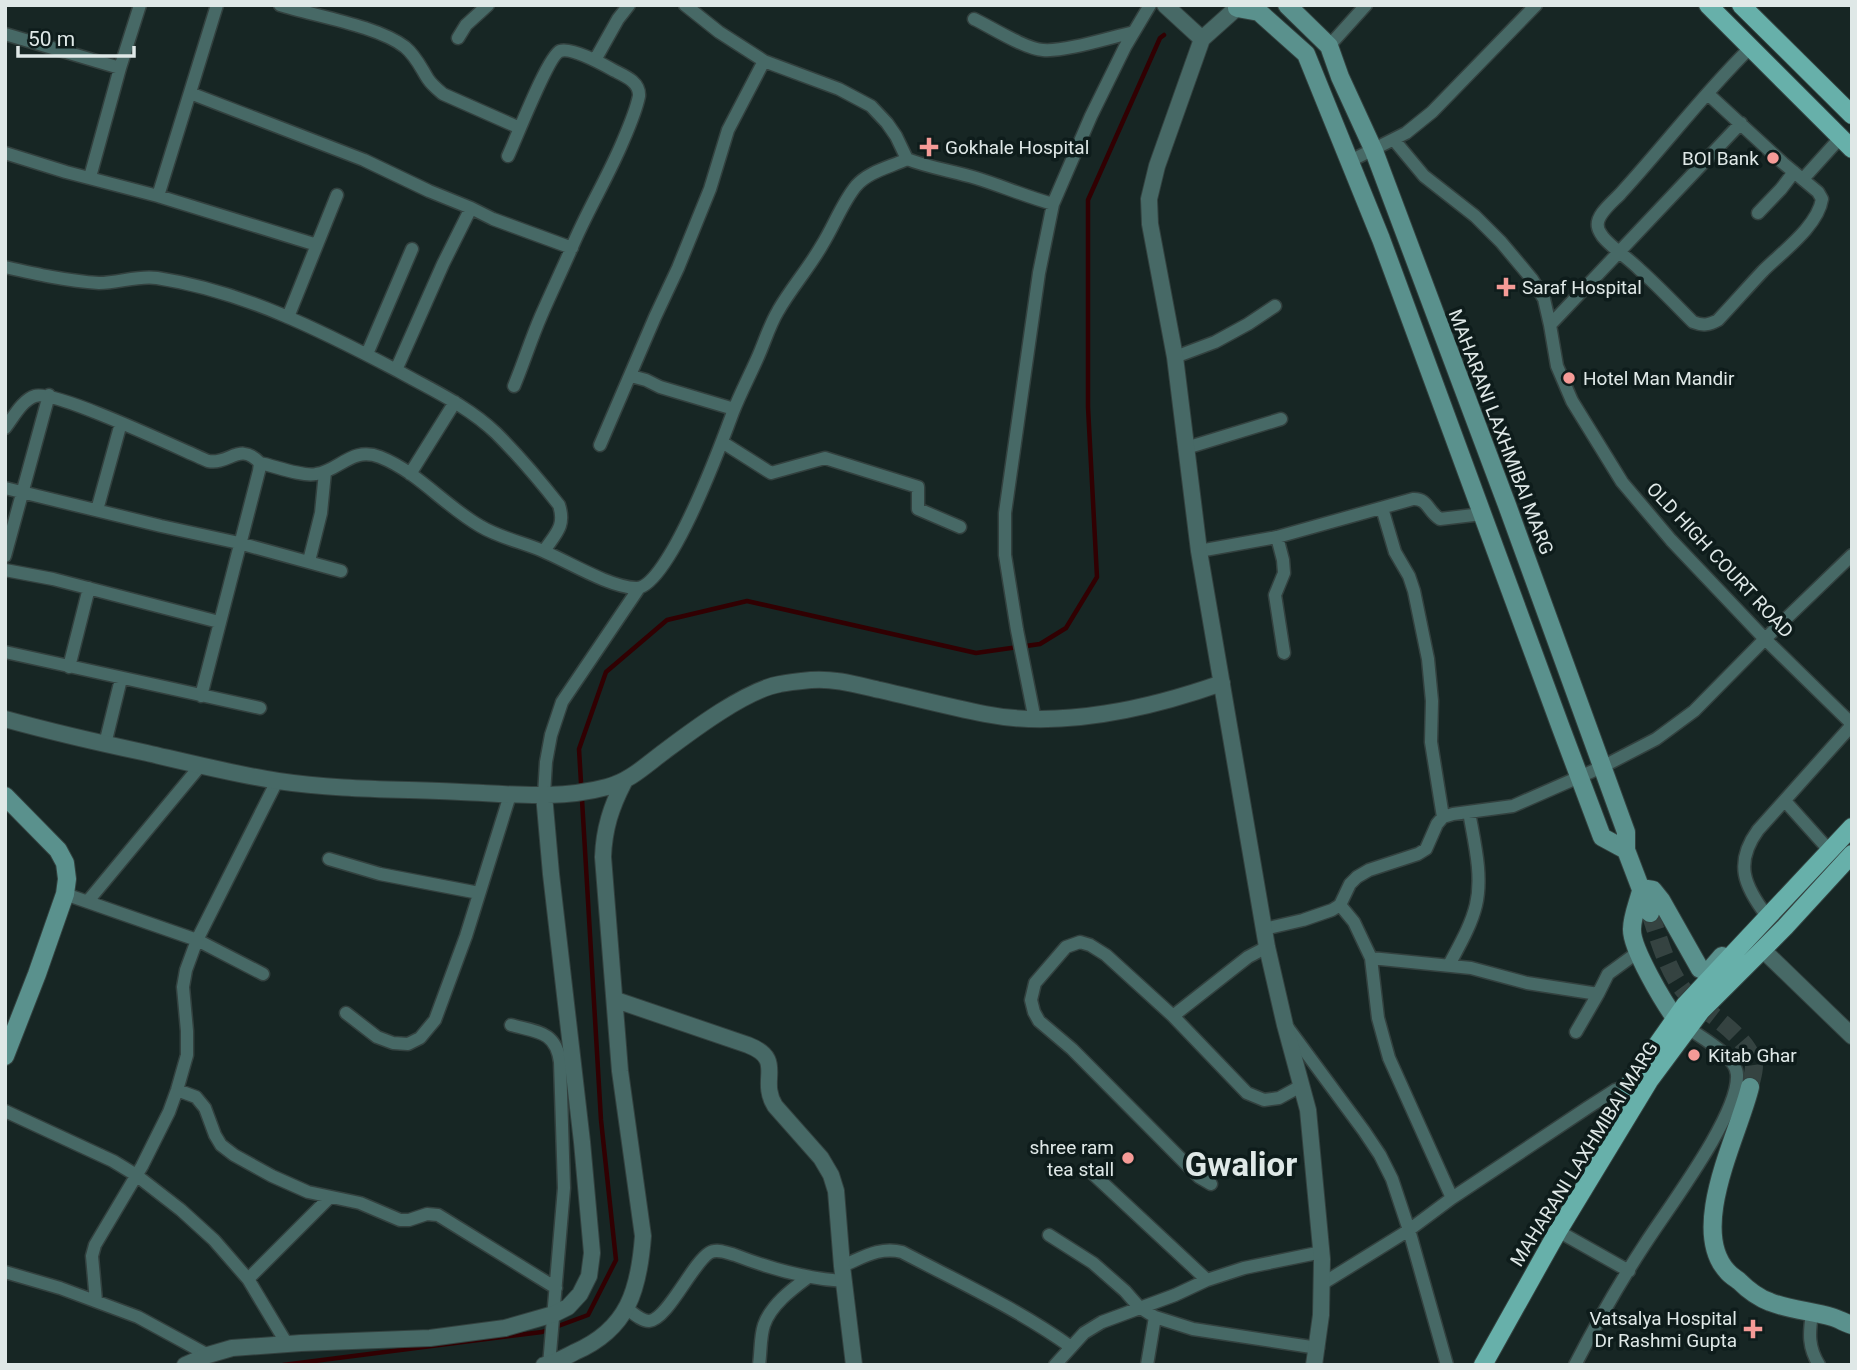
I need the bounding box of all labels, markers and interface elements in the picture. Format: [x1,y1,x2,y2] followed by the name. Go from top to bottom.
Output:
[18,14,133,58] scale bar
[28,27,75,51] text: 50 m
[945,136,1089,159] place label: Gokhale Hospital
[919,137,939,157] marker: Gokhale Hospital
[1682,147,1759,170] place label: BOI Bank
[1765,150,1781,166] marker: BOI Bank
[1522,276,1642,299] place label: Saraf Hospital
[1496,277,1516,297] marker: Saraf Hospital
[1444,306,1558,558] street label: MAHARANI LAXHMIBAI MARG
[1583,367,1735,390] place label: Hotel Man Mandir
[1561,370,1577,386] marker: Hotel Man Mandir
[1642,477,1798,643] street label: OLD HIGH COURT ROAD
[1505,1037,1663,1271] street label: MAHARANI LAXHMIBAI MARG
[1708,1044,1797,1067] place label: Kitab Ghar
[1686,1047,1702,1063] marker: Kitab Ghar
[1030,1136,1114,1181] place label: shree ram tea stall
[1185,1145,1297,1184] district label: Gwalior
[1120,1150,1136,1166] marker: shree ram tea stall
[1589,1307,1737,1352] place label: Vatsalya Hospital Dr Rashmi Gupta
[1743,1319,1763,1339] marker: Vatsalya Hospital Dr Rashmi Gupta

